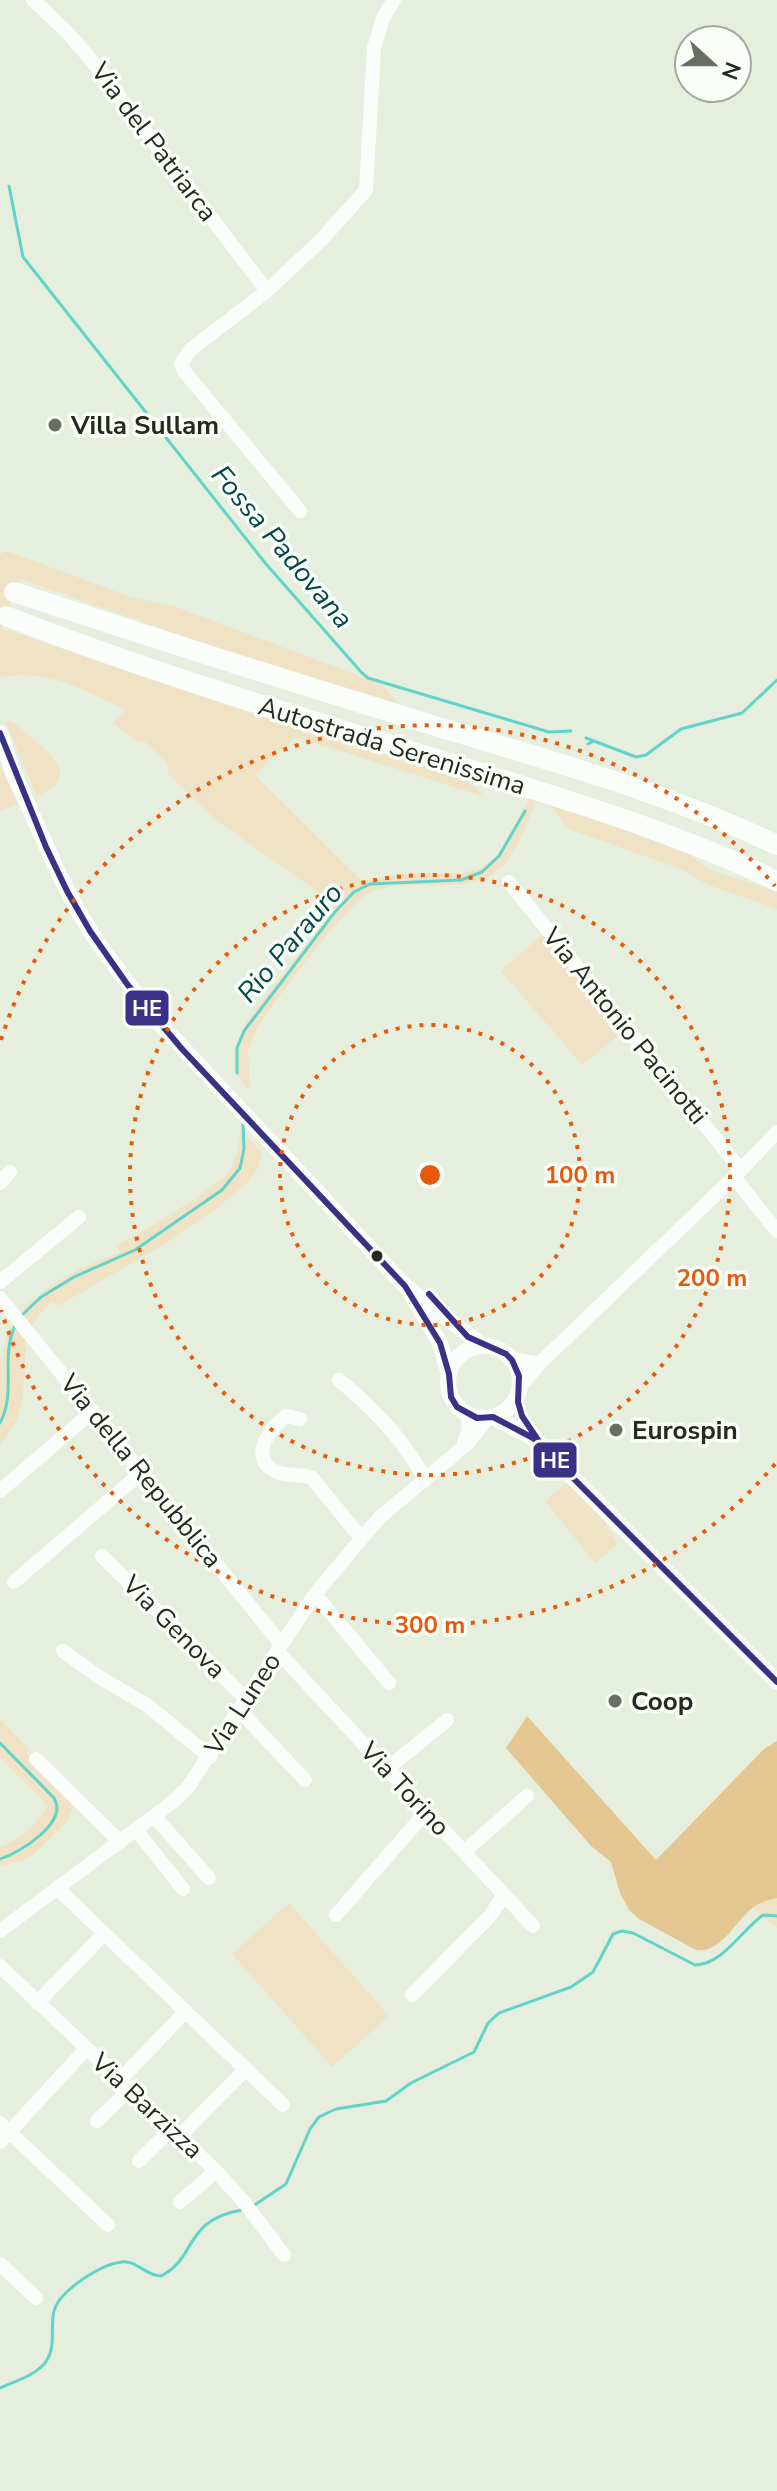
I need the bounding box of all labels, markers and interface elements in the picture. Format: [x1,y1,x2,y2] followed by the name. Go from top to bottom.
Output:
[673,24,753,104] north arrow
[82,55,225,229] street label: Via del Patriarca
[714,58,748,84] text: N
[70,408,219,443] place label: Villa Sullam
[46,416,64,434] marker: Villa Sullam
[202,457,362,637] water label: Fossa Padovana
[254,689,530,803] street label: Autostrada Serenissima
[229,875,351,1011] water label: Rio Parauro
[534,919,715,1132] street label: Via Antonio Pacinotti
[124,989,170,1027] line badge: HE
[132,994,162,1024] text: HE
[545,1159,615,1191] text: 100 m
[416,1161,444,1189] centre of rings
[369,1248,385,1264] unlabelled marker
[677,1262,747,1294] text: 200 m
[51,1366,230,1575] street label: Via della Repubblica
[632,1413,738,1448] place label: Eurospin
[607,1421,625,1439] marker: Eurospin
[532,1441,578,1479] line badge: HE
[540,1446,570,1476] text: HE
[114,1567,233,1686] street label: Via Genova
[395,1609,465,1641] text: 300 m
[196,1646,289,1763] street label: Via Luneo
[631,1684,693,1719] place label: Coop
[606,1692,624,1710] marker: Coop
[352,1734,458,1844] street label: Via Torino
[83,2044,210,2167] street label: Via Barzizza

